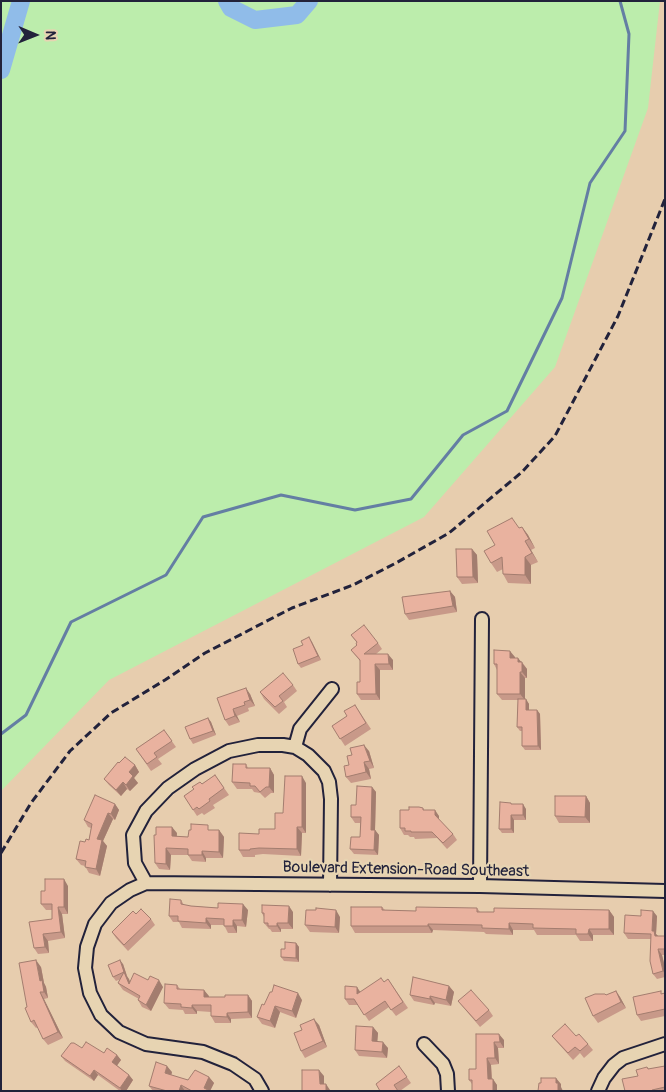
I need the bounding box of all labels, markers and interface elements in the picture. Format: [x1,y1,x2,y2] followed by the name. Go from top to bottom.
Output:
[10,10,60,60] north arrow
[42,30,59,40] text: N
[282,858,530,882] street label: Boulevard Extension-Road Southeast

